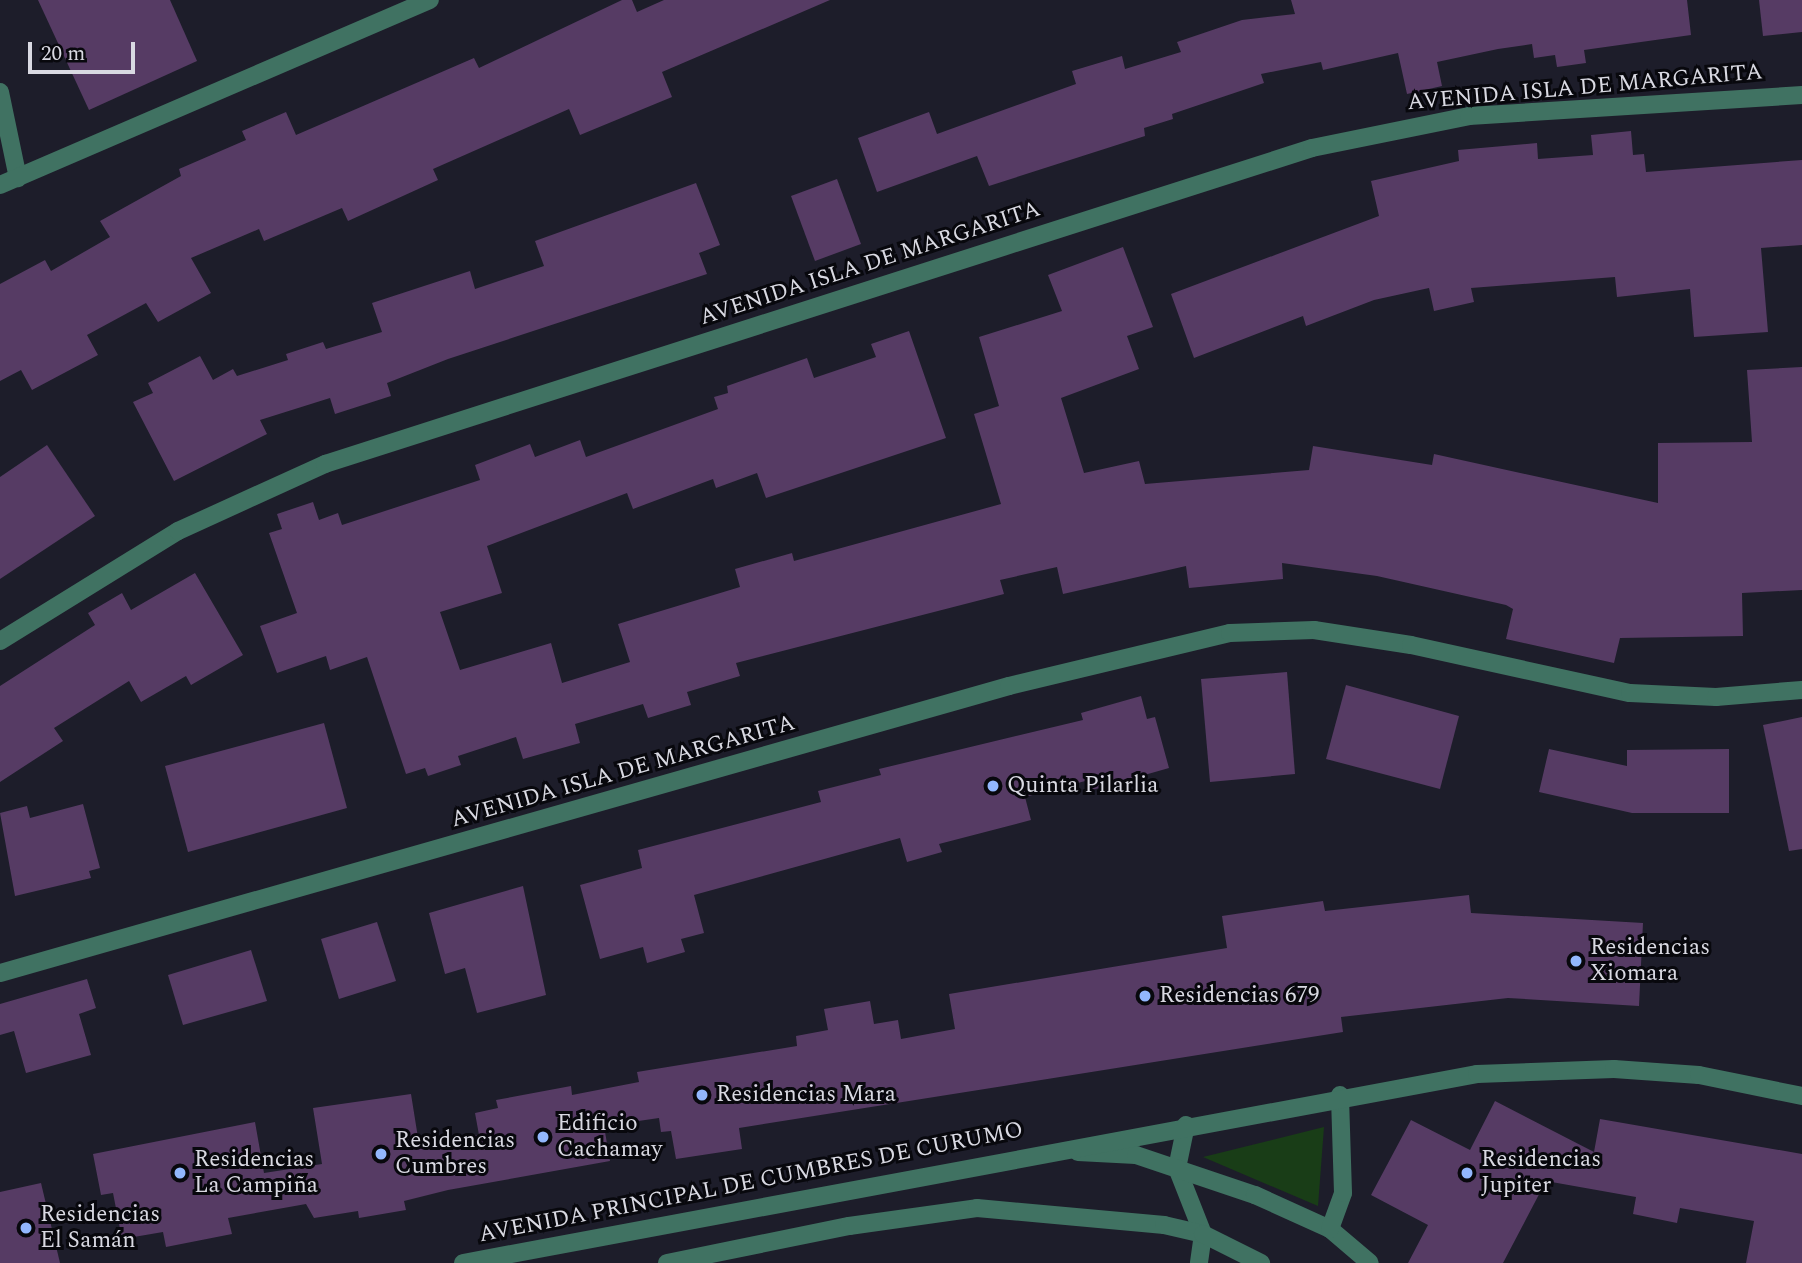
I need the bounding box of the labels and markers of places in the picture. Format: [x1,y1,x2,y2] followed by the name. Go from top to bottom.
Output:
[1007,772,1158,800] place label: Quinta Pilarlia
[985,778,1001,794] marker: Quinta Pilarlia
[1590,934,1710,988] place label: Residencias Xiomara
[1568,953,1584,969] marker: Residencias Xiomara
[1159,982,1319,1010] place label: Residencias 679
[1137,988,1153,1004] marker: Residencias 679
[716,1081,896,1109] place label: Residencias Mara
[694,1087,710,1103] marker: Residencias Mara
[557,1110,662,1164] place label: Edificio Cachamay
[395,1127,515,1181] place label: Residencias Cumbres
[535,1129,551,1145] marker: Edificio Cachamay
[194,1146,318,1200] place label: Residencias La Campiña
[373,1146,389,1162] marker: Residencias Cumbres
[1481,1146,1601,1200] place label: Residencias Jupiter
[172,1165,188,1181] marker: Residencias La Campiña
[1459,1165,1475,1181] marker: Residencias Jupiter
[40,1201,160,1255] place label: Residencias El Samán
[18,1220,34,1236] marker: Residencias El Samán

